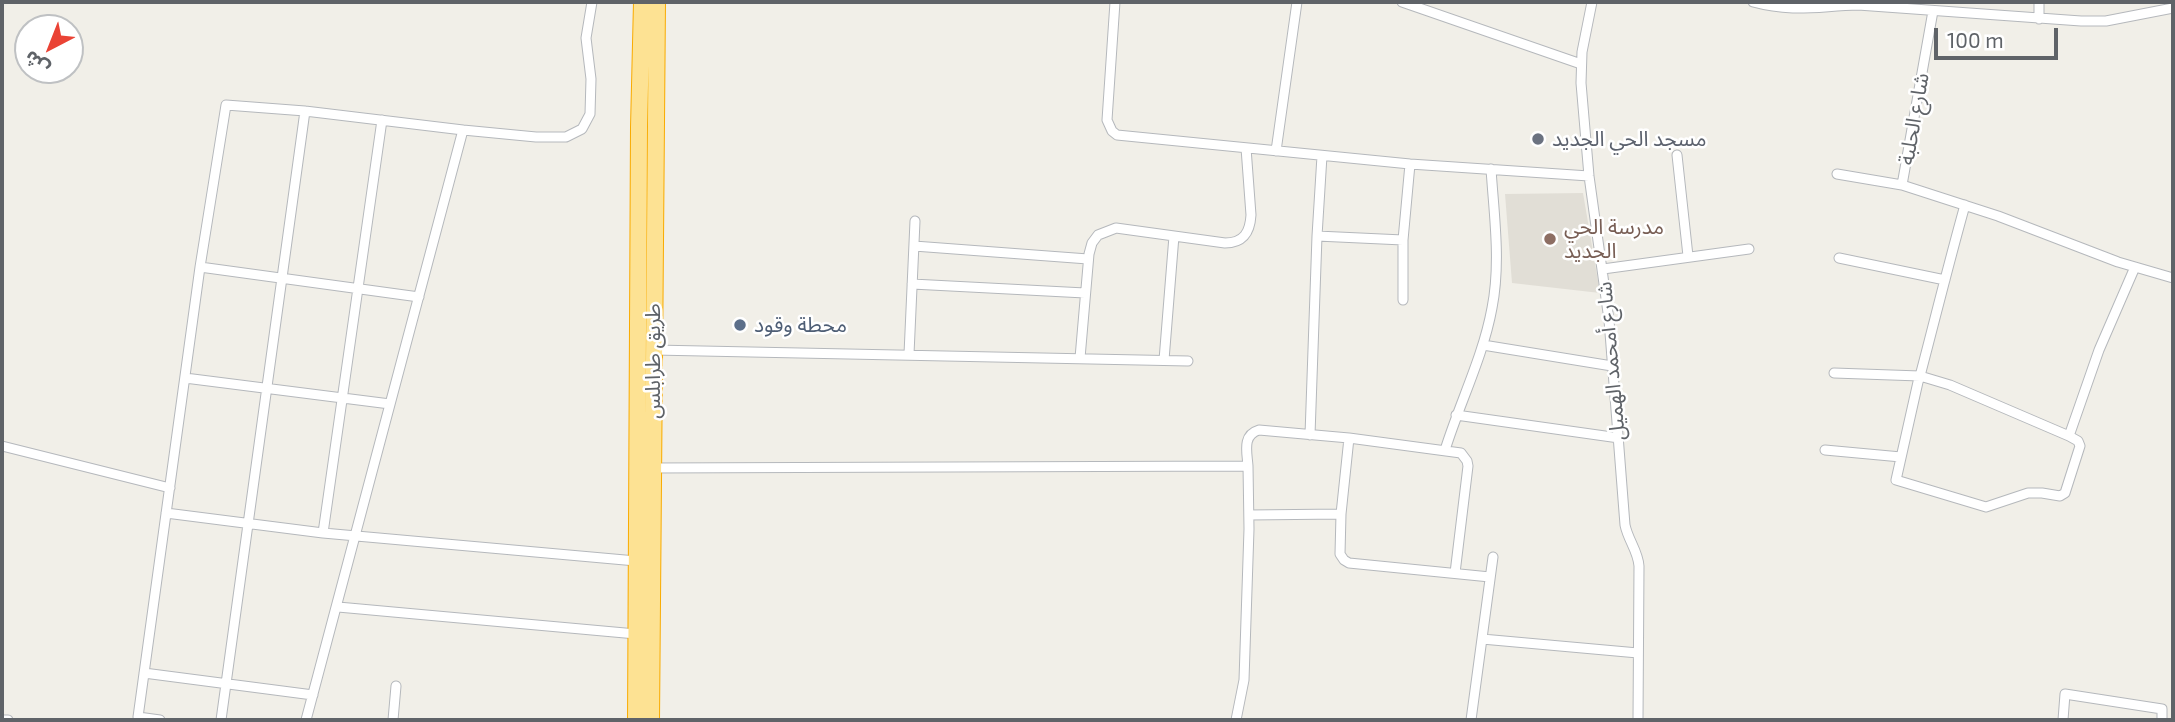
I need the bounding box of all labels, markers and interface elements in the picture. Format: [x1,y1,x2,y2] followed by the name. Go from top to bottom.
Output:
[14,14,84,84] north arrow
[1937,14,2061,58] scale bar
[1947,27,2004,52] text: 100 m
[19,46,53,81] text: ش
[1894,71,1934,167] street label: شارع الحلبة
[1552,126,1707,152] place label: مسجد الحي الجديد
[1530,131,1546,147] marker: مسجد الحي الجديد
[1564,214,1664,264] place label: مدرسة الحي الجديد
[1542,231,1558,247] marker: مدرسة الحي الجديد
[1592,281,1630,441] street label: شارع أمحمد الهميل
[640,303,666,419] street label: طريق طرابلس
[754,312,847,338] place label: محطة وقود
[732,317,748,333] marker: محطة وقود

